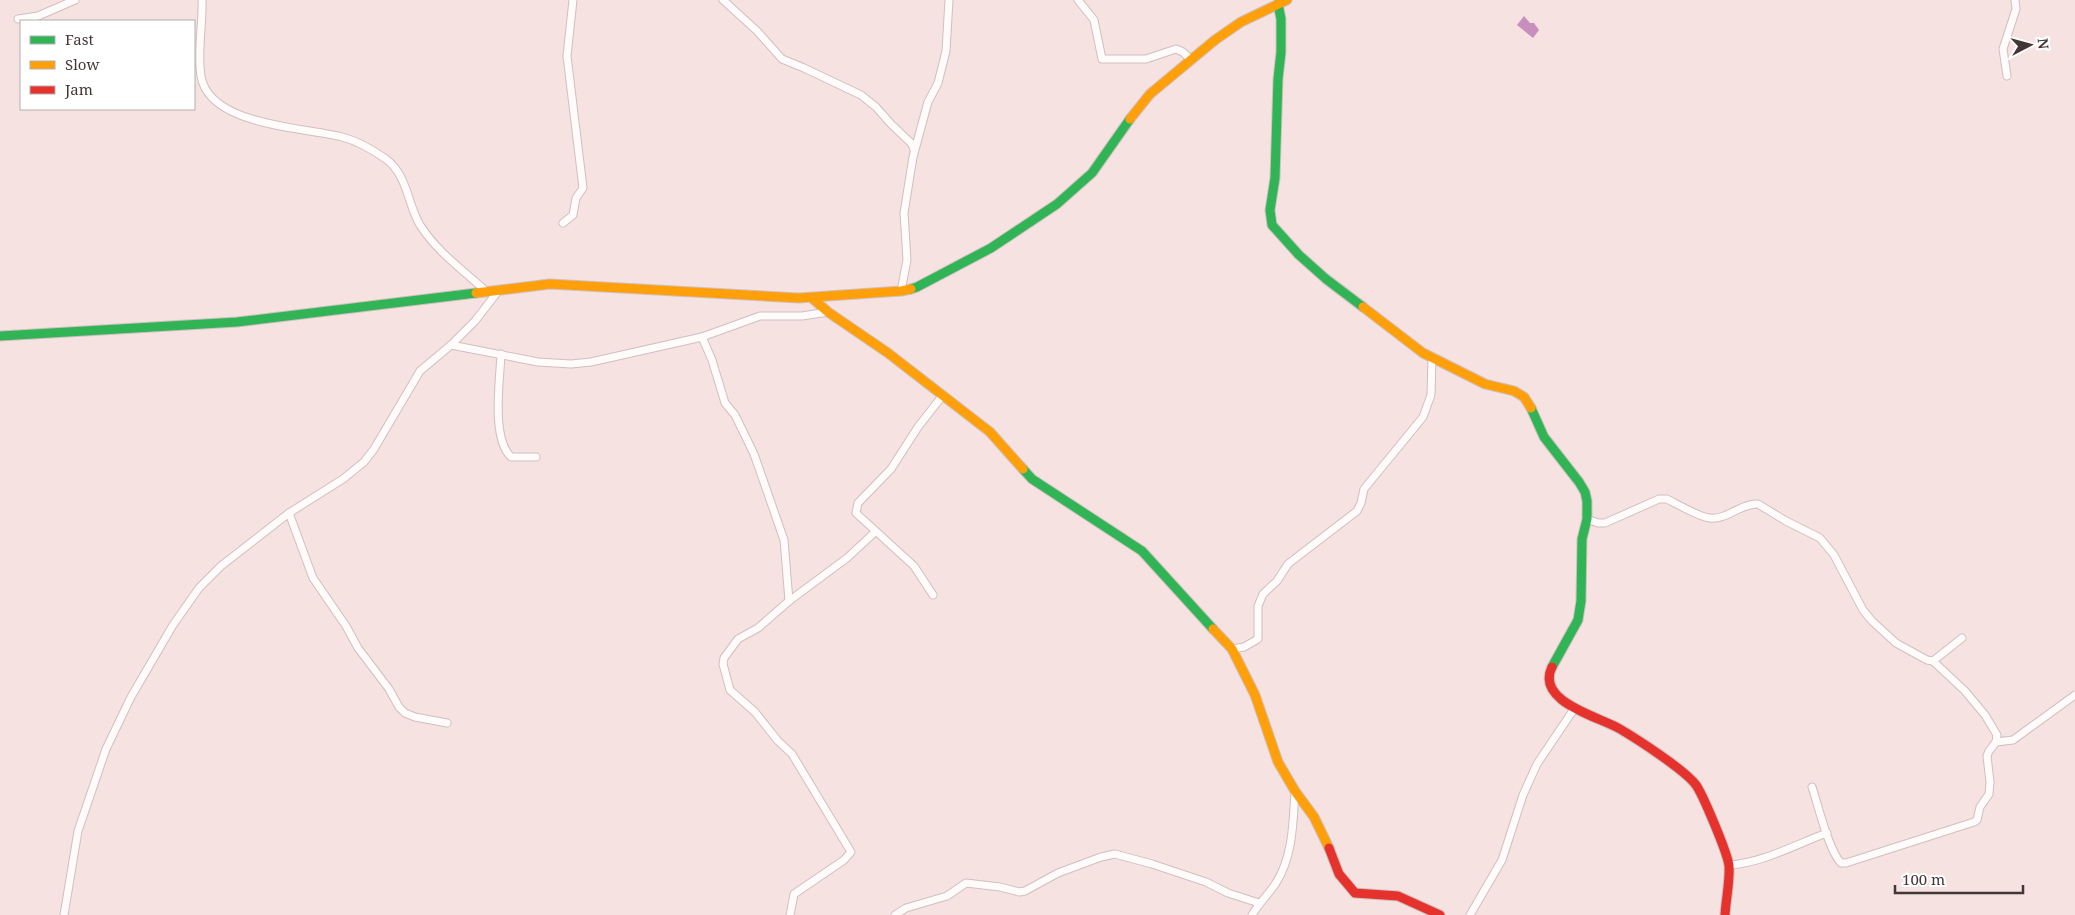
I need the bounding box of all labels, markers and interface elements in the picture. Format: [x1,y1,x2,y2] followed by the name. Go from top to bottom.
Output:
[20,20,195,110] legend
[2005,20,2055,70] north arrow
[65,29,94,49] text: Fast
[2033,37,2053,50] text: N
[65,54,99,74] text: Slow
[64,79,93,99] text: Jam
[1895,862,2022,894] scale bar
[1902,869,1945,889] text: 100 m

